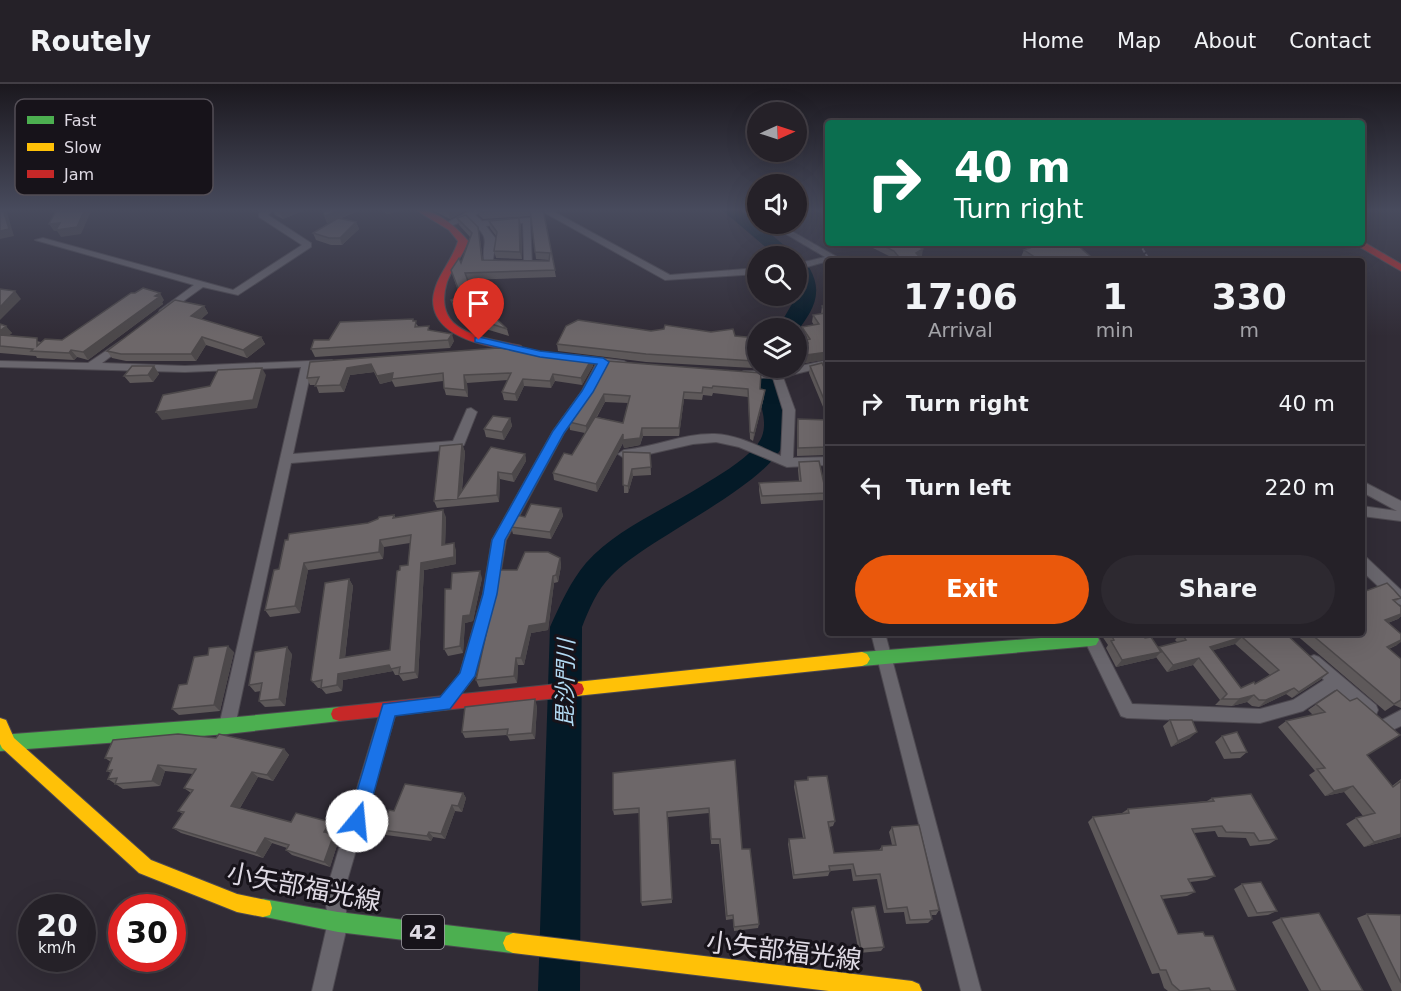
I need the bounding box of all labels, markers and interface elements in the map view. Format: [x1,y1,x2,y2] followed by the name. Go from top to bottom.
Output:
[30,25,151,58] text: Routely
[1022,29,1084,53] text: Home
[1117,29,1161,53] text: Map
[1194,29,1256,53] text: About
[1289,29,1371,53] text: Contact
[15,99,213,195] legend
[747,102,807,162] north arrow
[747,102,807,378] map controls
[64,111,96,130] text: Fast
[64,138,101,157] text: Slow
[954,143,1071,192] text: 40 m
[855,144,933,222] icon: right
[63,165,94,184] text: Jam
[747,174,807,234] button: sound
[954,193,1083,224] text: Turn right
[747,246,807,306] button: search
[903,276,1018,317] text: 17:06
[1102,276,1127,317] text: 1
[1212,276,1287,317] text: 330
[453,278,504,340] pin
[462,287,495,320] icon: arrive
[747,318,807,378] button: layers
[928,318,993,342] text: Arrival
[1096,318,1134,342] text: min
[1240,318,1259,342] text: m
[855,387,888,420] icon: right
[906,391,1029,416] text: Turn right
[1279,391,1335,416] text: 40 m
[855,471,888,504] icon: left
[906,475,1011,500] text: Turn left
[1265,475,1335,500] text: 220 m
[855,555,1089,624] button: Exit
[1101,555,1335,624] button: Share
[552,637,579,727] water label: 毘沙門川
[325,789,389,853] position arrow
[225,857,383,917] street label: 小矢部福光線
[108,894,186,972] speed limit sign: 30
[36,908,78,943] text: 20
[402,915,444,949] road number: 42
[705,927,863,975] street label: 小矢部福光線
[38,939,76,957] text: km/h

